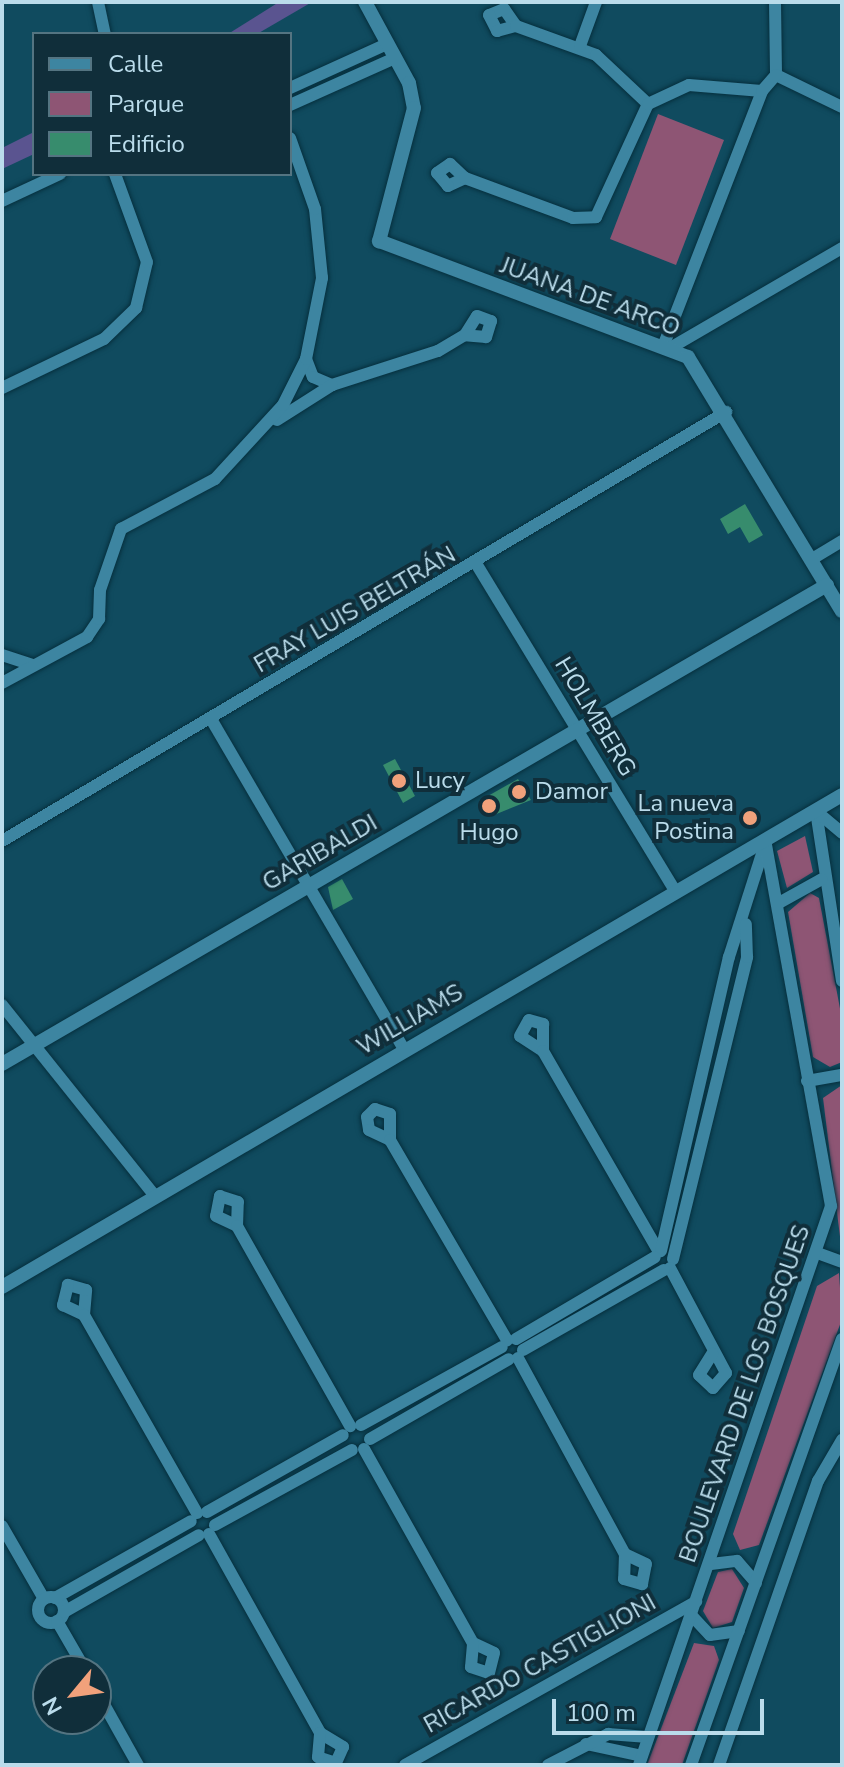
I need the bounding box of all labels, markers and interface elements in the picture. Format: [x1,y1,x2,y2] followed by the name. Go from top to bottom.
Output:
[32,32,292,176] legend
[108,48,163,80] text: Calle
[108,88,184,120] text: Parque
[108,128,185,160] text: Edificio
[496,251,684,343] street label: JUANA DE ARCO
[249,541,461,679] street label: FRAY LUIS BELTRÁN
[548,652,642,782] street label: HOLMBERG
[415,767,465,795] place label: Lucy
[390,772,408,790] marker: Lucy
[535,778,608,806] place label: Damor
[510,783,528,801] marker: Damor
[638,790,734,846] place label: La nueva Postina
[480,797,498,815] marker: Hugo
[258,809,382,897] street label: GARIBALDI
[741,809,759,827] marker: La nueva Postina
[459,819,519,847] place label: Hugo
[352,978,468,1062] street label: WILLIAMS
[674,1221,816,1567] street label: BOULEVARD DE LOS BOSQUES
[419,1588,661,1740] street label: RICARDO CASTIGLIONI
[32,1655,112,1735] north arrow
[556,1683,768,1733] scale bar
[36,1691,70,1720] text: N
[566,1697,636,1729] text: 100 m

